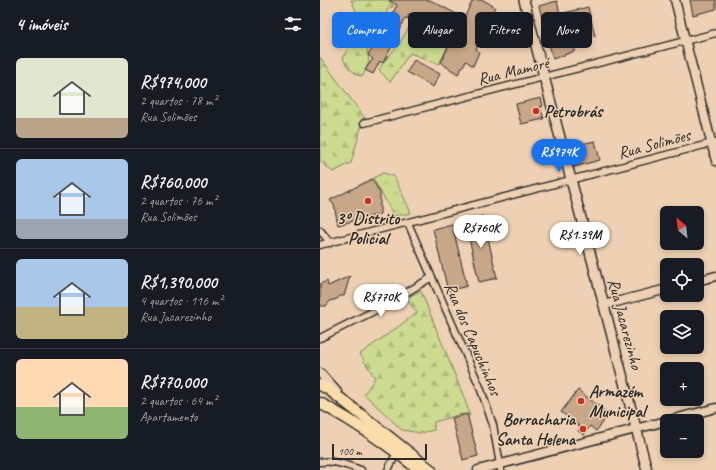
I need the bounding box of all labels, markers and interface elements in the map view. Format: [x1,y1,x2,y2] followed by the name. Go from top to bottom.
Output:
[332,12,400,48] chip: Comprar
[408,12,467,48] chip: Alugar
[475,12,533,48] chip: Filtros
[541,12,592,48] chip: Novo
[282,13,304,35] icon: filters
[16,14,67,35] text: 4 imóveis
[475,51,553,90] street label: Rua Mamoré
[140,72,206,93] text: R$974,000
[48,74,96,122] icon: home
[140,93,217,109] text: 2 quartos · 78 m²
[544,101,604,122] place label: Petrobrás
[531,106,541,116] marker: Petrobrás
[140,109,197,125] text: Rua Solimões
[616,124,695,164] street label: Rua Solimões
[526,139,592,173] pin: R$974K
[541,144,577,160] text: R$974K
[140,172,206,193] text: R$760,000
[48,175,96,223] icon: home
[140,193,217,209] text: 2 quartos · 76 m²
[363,196,373,206] marker: 3º Distrito Policial
[660,206,704,250] north arrow
[660,206,704,458] map controls
[337,208,401,249] place label: 3º Distrito Policial
[140,209,197,225] text: Rua Solimões
[448,215,514,249] pin: R$760K
[462,220,500,236] text: R$760K
[543,222,617,256] pin: R$1.39M
[559,227,601,243] text: R$1.39M
[660,258,704,302] button: locate
[140,272,217,293] text: R$1,390,000
[48,275,96,323] icon: home
[603,276,647,373] street label: Rua Jacarezinho
[440,279,507,400] street label: Rua dos Capuchinhos
[348,284,414,318] pin: R$770K
[363,289,399,305] text: R$770K
[140,293,223,309] text: 4 quartos · 116 m²
[140,309,211,325] text: Rua Jacarezinho
[660,310,704,354] button: layers
[660,362,704,406] button: +
[140,372,206,393] text: R$770,000
[48,375,96,423] icon: home
[589,381,649,422] place label: Armazém Municipal
[140,393,217,409] text: 2 quartos · 64 m²
[576,396,586,406] marker: Armazém Municipal
[140,409,198,425] text: Apartamento
[496,409,577,450] place label: Borracharia Santa Helena
[660,414,704,458] button: −
[578,424,588,434] marker: Borracharia Santa Helena
[332,442,427,461] scale bar
[338,444,362,458] text: 100 m

